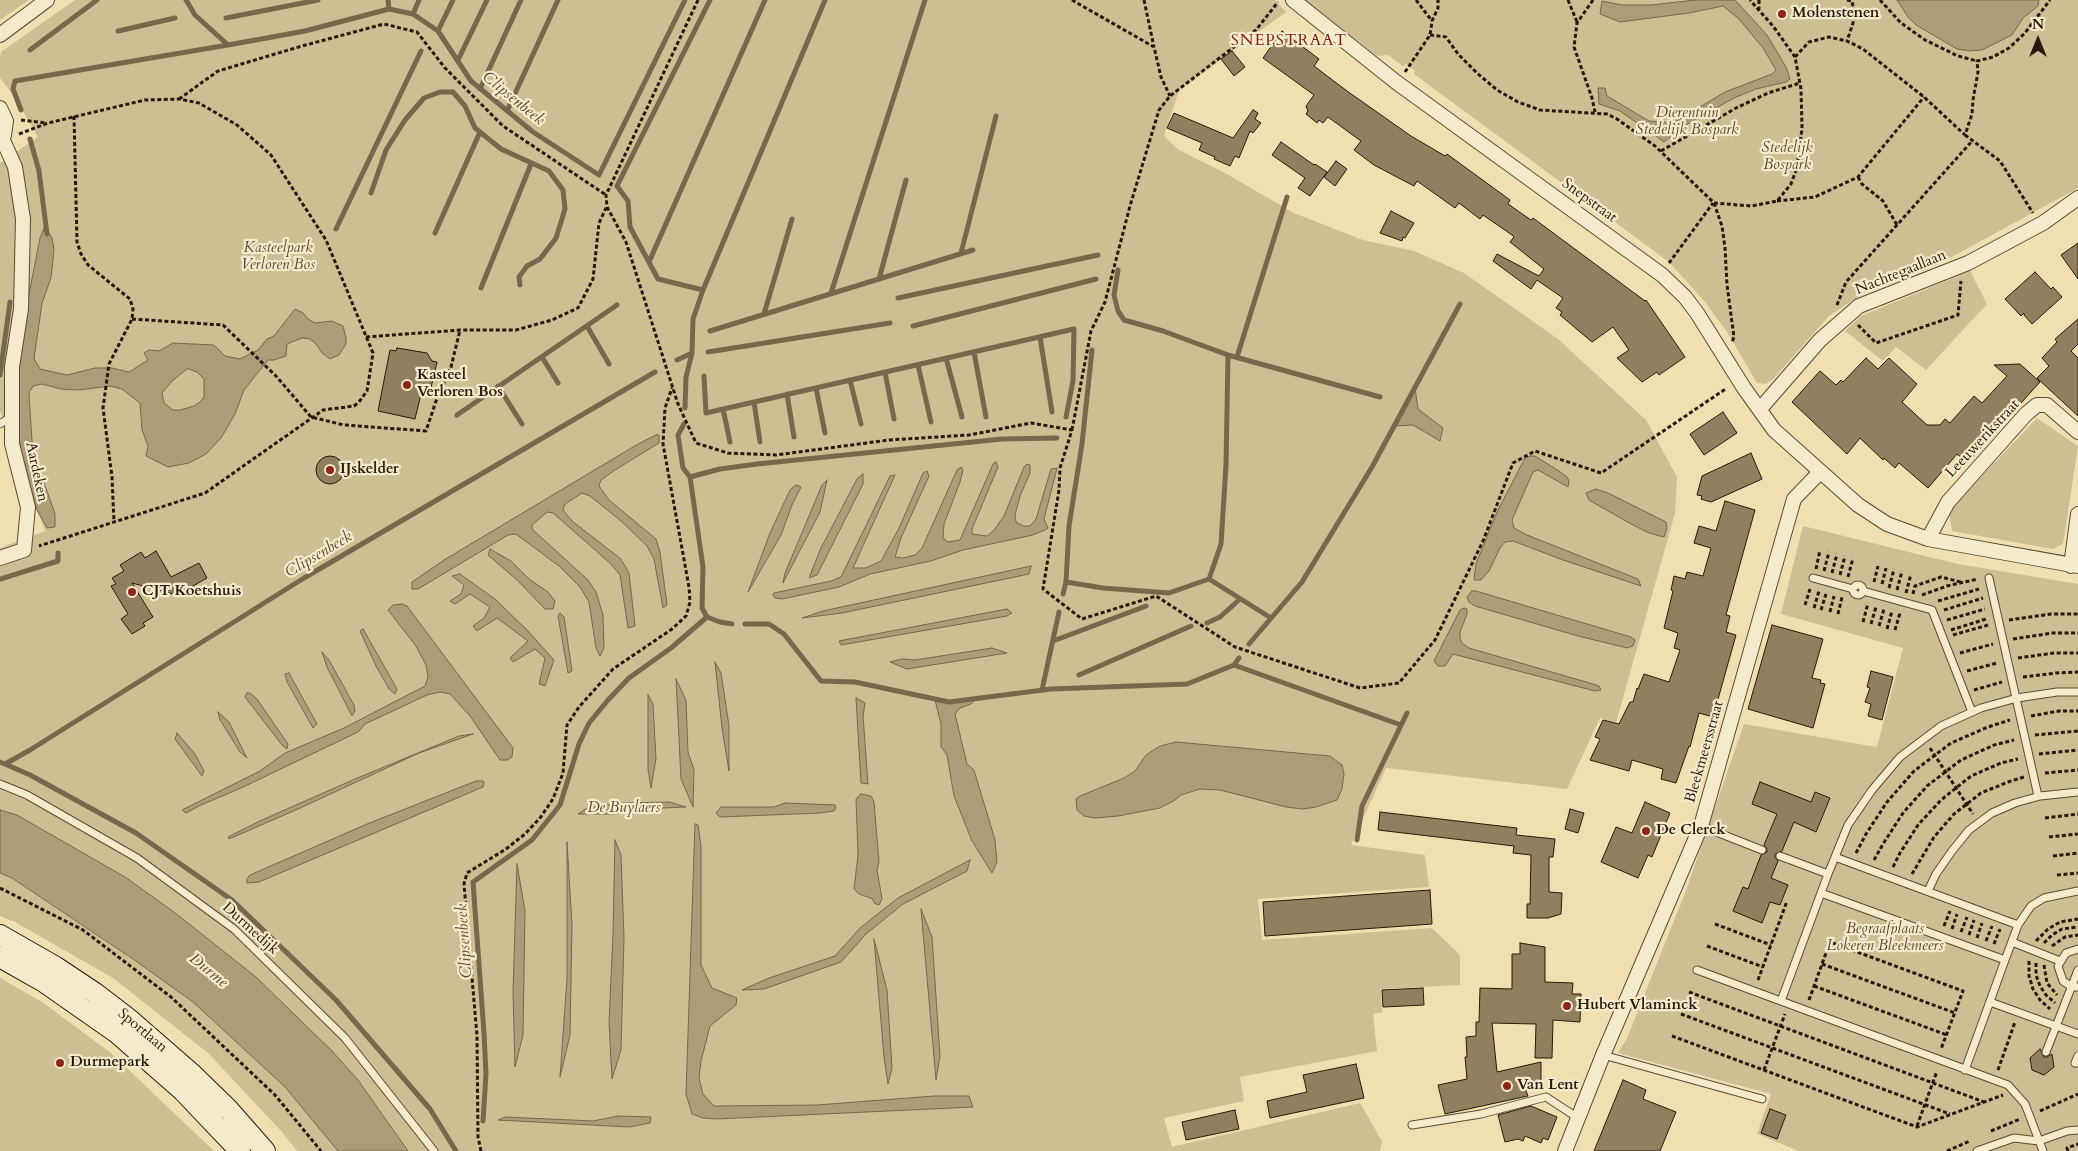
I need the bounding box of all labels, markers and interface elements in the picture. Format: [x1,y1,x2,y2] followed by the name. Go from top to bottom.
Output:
[1792,5,1879,23] place label: Molenstenen
[1776,8,1788,20] marker: Molenstenen
[2013,15,2063,65] north arrow
[2032,15,2044,34] text: N
[1230,31,1348,51] district label: SNEPSTRAAT
[478,68,548,130] water label: Clipsenbeek
[1635,105,1739,140] park label: Dierentuin Stedelijk Bospark
[1761,140,1813,175] park label: Stedelijk Bospark
[1558,175,1620,227] street label: Snepstraat
[241,240,315,275] park label: Kasteelpark Verloren Bos
[1853,247,1949,299] street label: Nachtegaallaan
[417,367,503,402] place label: Kasteel Verloren Bos
[401,379,413,391] marker: Kasteel Verloren Bos
[1942,396,2024,482] street label: Leeuwerikstraat
[21,440,51,504] street label: Aardeken
[340,461,399,479] place label: IJskelder
[324,464,336,476] marker: IJskelder
[282,528,356,582] water label: Clipsenbeek
[142,583,241,601] place label: CJT Koetshuis
[126,586,138,598] marker: CJT Koetshuis
[1682,699,1728,805] street label: Bleekmeersstraat
[588,800,660,818] park label: De Buylaers
[1656,822,1725,840] place label: De Clerck
[1640,825,1652,837] marker: De Clerck
[218,899,282,959] street label: Durmedijk
[453,903,477,979] water label: Clipsenbeek
[1826,921,1944,956] park label: Begraafplaats Lokeren Bleekmeers
[185,950,231,992] water label: Durme
[1577,997,1698,1015] place label: Hubert Vlaminck
[1561,1000,1573,1012] marker: Hubert Vlaminck
[114,1005,170,1057] street label: Sportlaan
[70,1054,150,1072] place label: Durmepark
[54,1057,66,1069] marker: Durmepark
[1517,1077,1579,1095] place label: Van Lent
[1501,1080,1513,1092] marker: Van Lent

